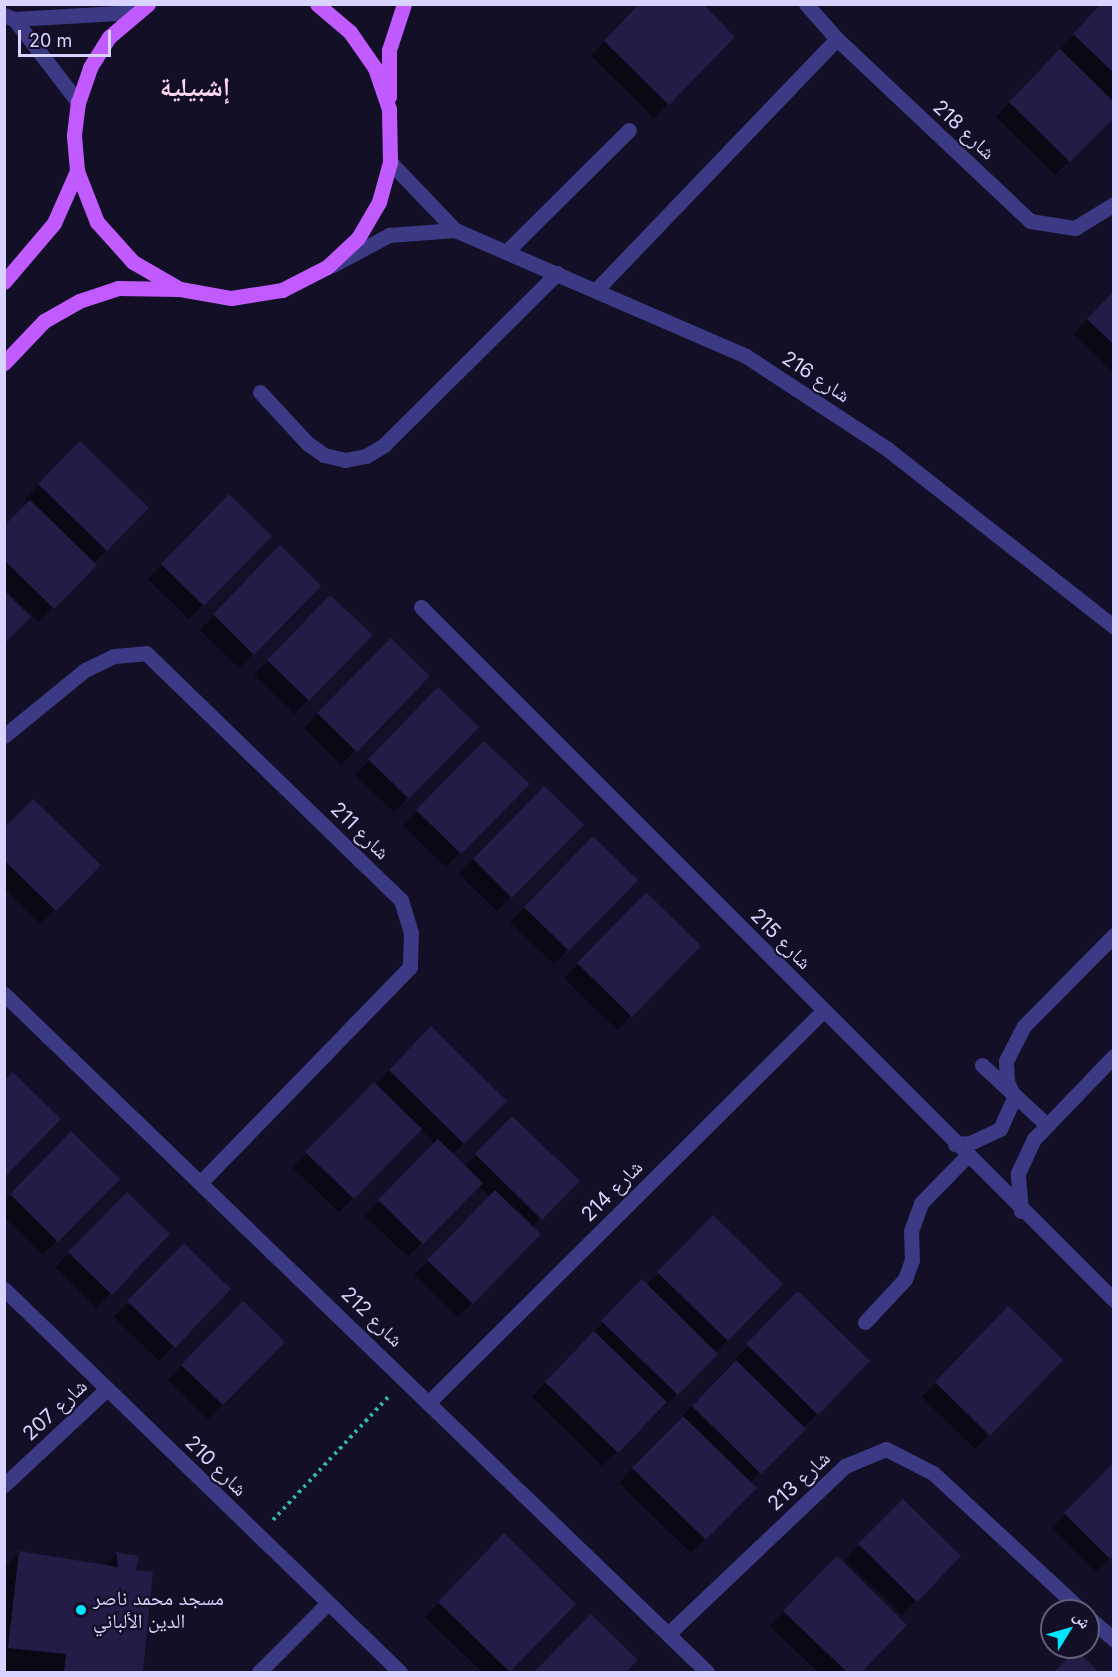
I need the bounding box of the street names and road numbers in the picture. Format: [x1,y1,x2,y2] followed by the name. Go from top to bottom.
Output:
[928,95,1000,165] street label: شارع 218
[777,346,855,408] street label: شارع 216
[326,797,394,865] street label: شارع 211
[746,904,816,974] street label: شارع 215
[576,1155,648,1227] street label: شارع 214
[336,1282,408,1352] street label: شارع 212
[18,1374,92,1446] street label: شارع 207
[180,1431,252,1501] street label: شارع 210
[763,1446,835,1516] street label: شارع 213

